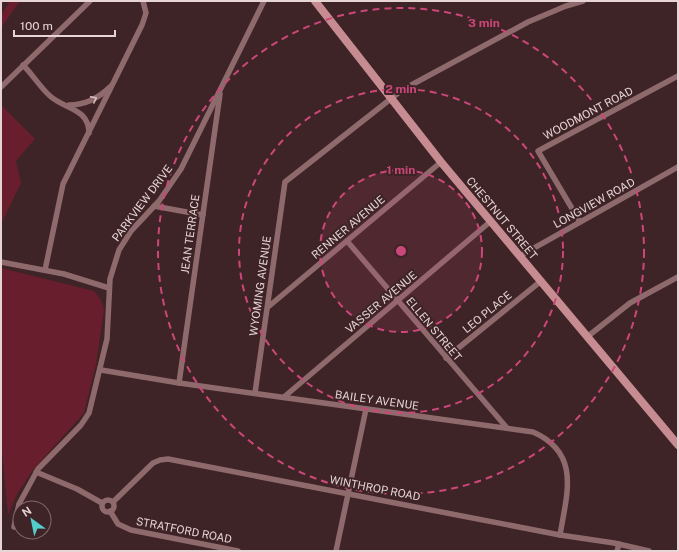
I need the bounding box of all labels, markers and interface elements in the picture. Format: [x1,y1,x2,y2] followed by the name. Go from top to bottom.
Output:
[14,12,115,38] scale bar
[468,16,500,30] text: 3 min
[20,19,53,33] text: 100 m
[385,82,417,96] text: 2 min
[541,84,635,142] street label: WOODMONT ROAD
[90,96,97,103] one-way arrow
[109,162,175,243] street label: PARKVIEW DRIVE
[387,163,415,177] text: 1 min
[464,175,540,262] street label: CHESTNUT STREET
[551,175,637,230] street label: LONGVIEW ROAD
[178,193,202,274] street label: JEAN TERRACE
[309,193,387,261] street label: RENNER AVENUE
[247,235,273,337] street label: WYOMING AVENUE
[394,244,408,258] centre of rings
[343,269,419,335] street label: VASSER AVENUE
[460,289,514,335] street label: LEO PLACE
[404,295,464,363] street label: ELLEN STREET
[334,388,420,412] street label: BAILEY AVENUE
[329,473,422,503] street label: WINTHROP ROAD
[12,500,52,540] north arrow
[20,504,33,519] text: N
[135,515,233,545] street label: STRATFORD ROAD

